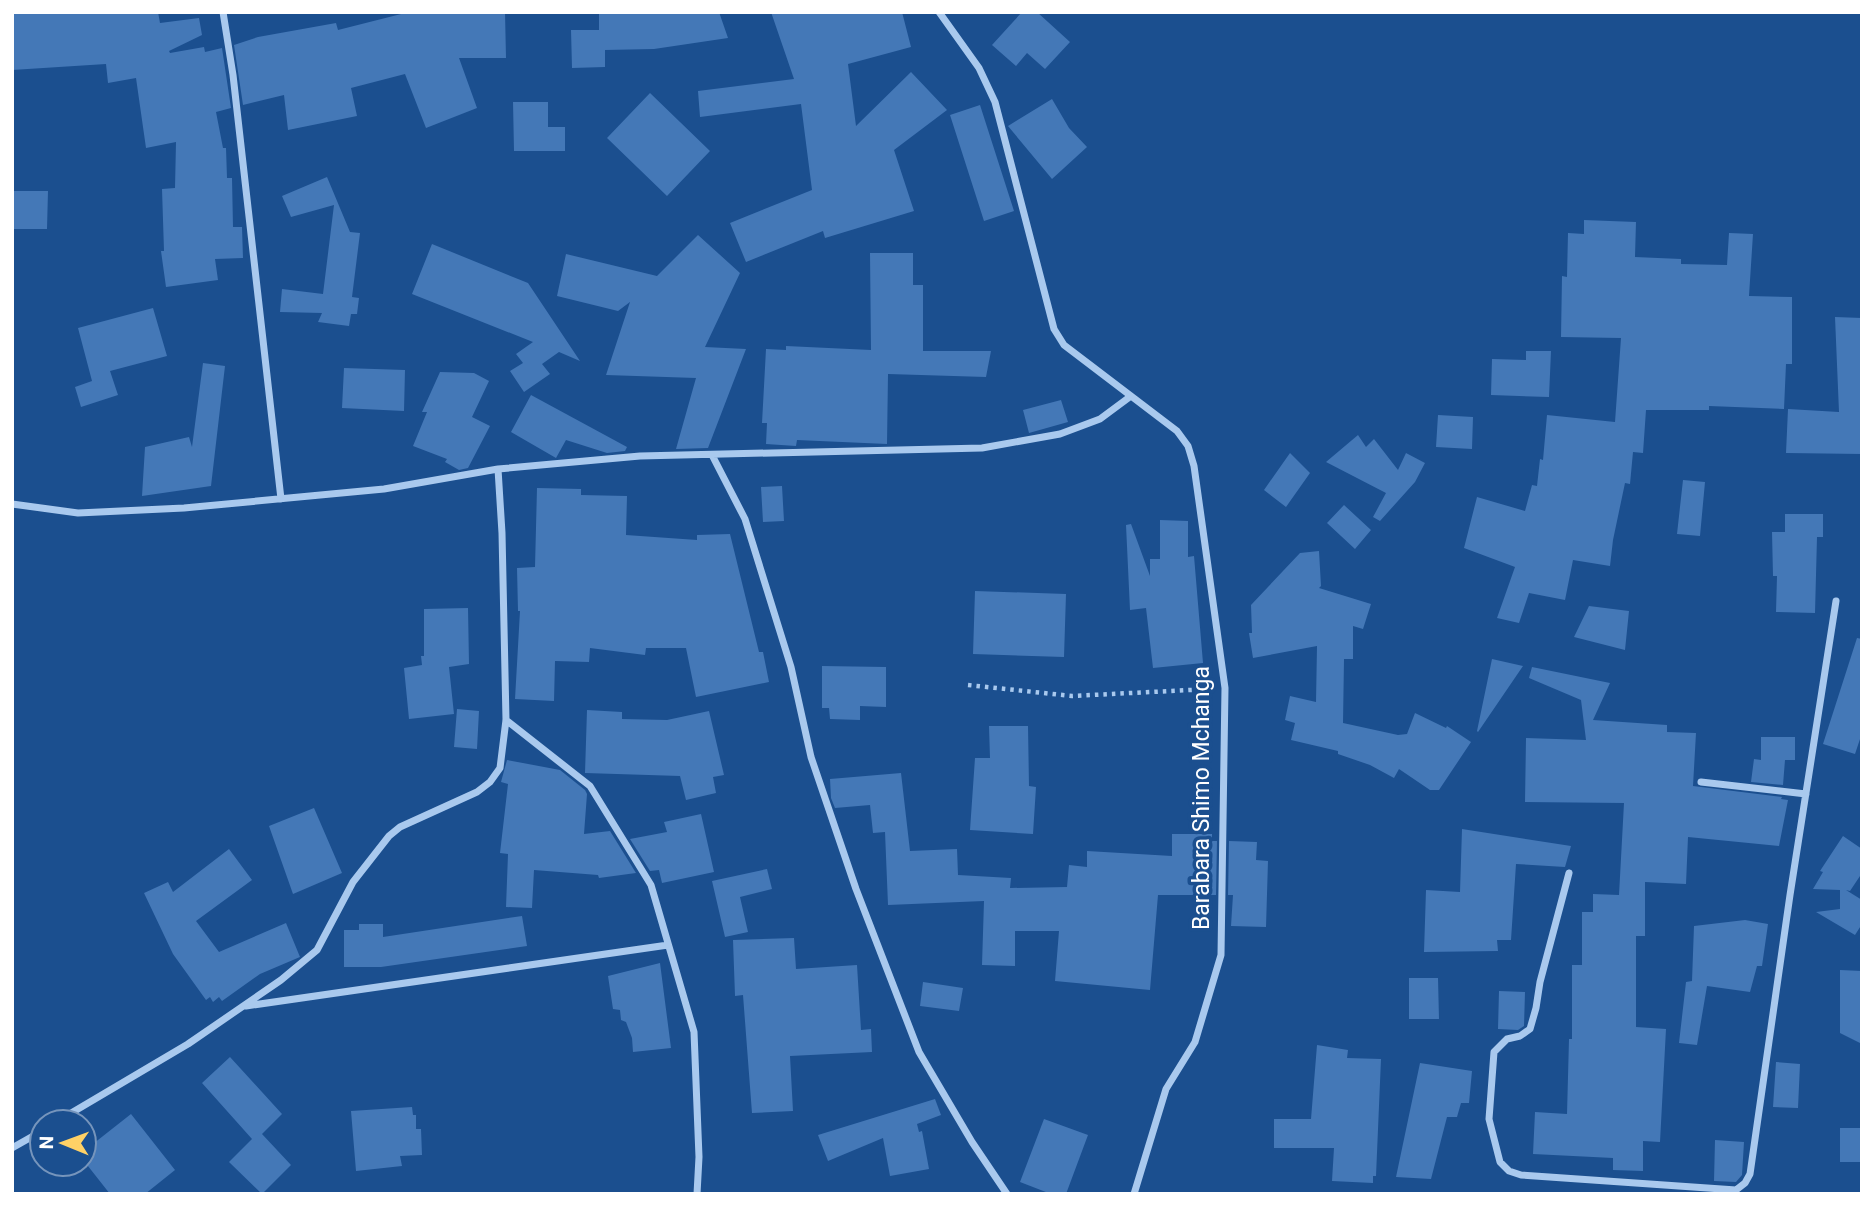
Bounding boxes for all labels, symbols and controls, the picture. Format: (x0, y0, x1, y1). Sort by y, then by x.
street label: Barabara Shimo Mchanga (1188, 666, 1215, 930)
north arrow (28, 1108, 98, 1178)
text: N (35, 1136, 58, 1150)

